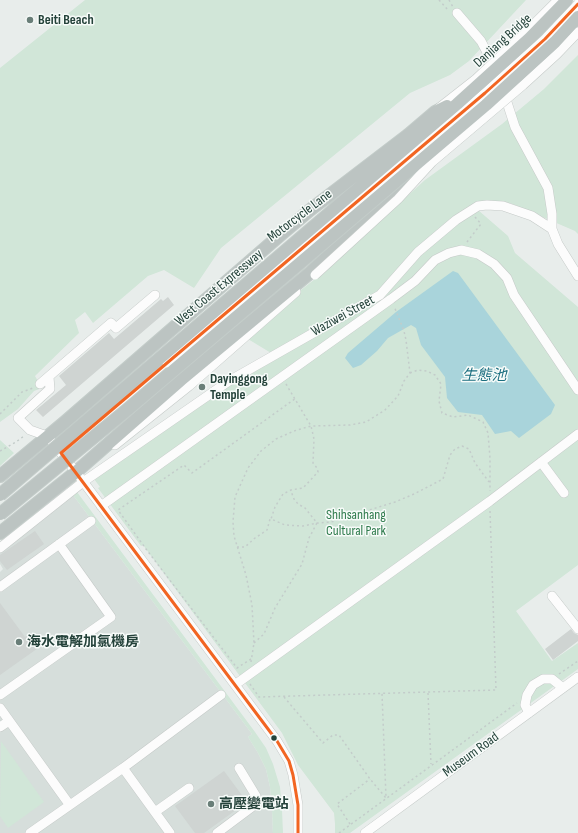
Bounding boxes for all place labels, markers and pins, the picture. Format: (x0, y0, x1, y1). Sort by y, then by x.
place label: Beiti Beach (38, 12, 94, 28)
marker: Beiti Beach (25, 15, 35, 25)
place label: Dayinggong Temple (210, 371, 268, 404)
marker: Dayinggong Temple (197, 382, 207, 392)
place label: 海水電解加氯機房 (27, 634, 139, 650)
marker: 海水電解加氯機房 (14, 637, 24, 647)
unlabelled marker (269, 733, 279, 743)
place label: 高壓變電站 (219, 796, 289, 812)
marker: 高壓變電站 (206, 799, 216, 809)

